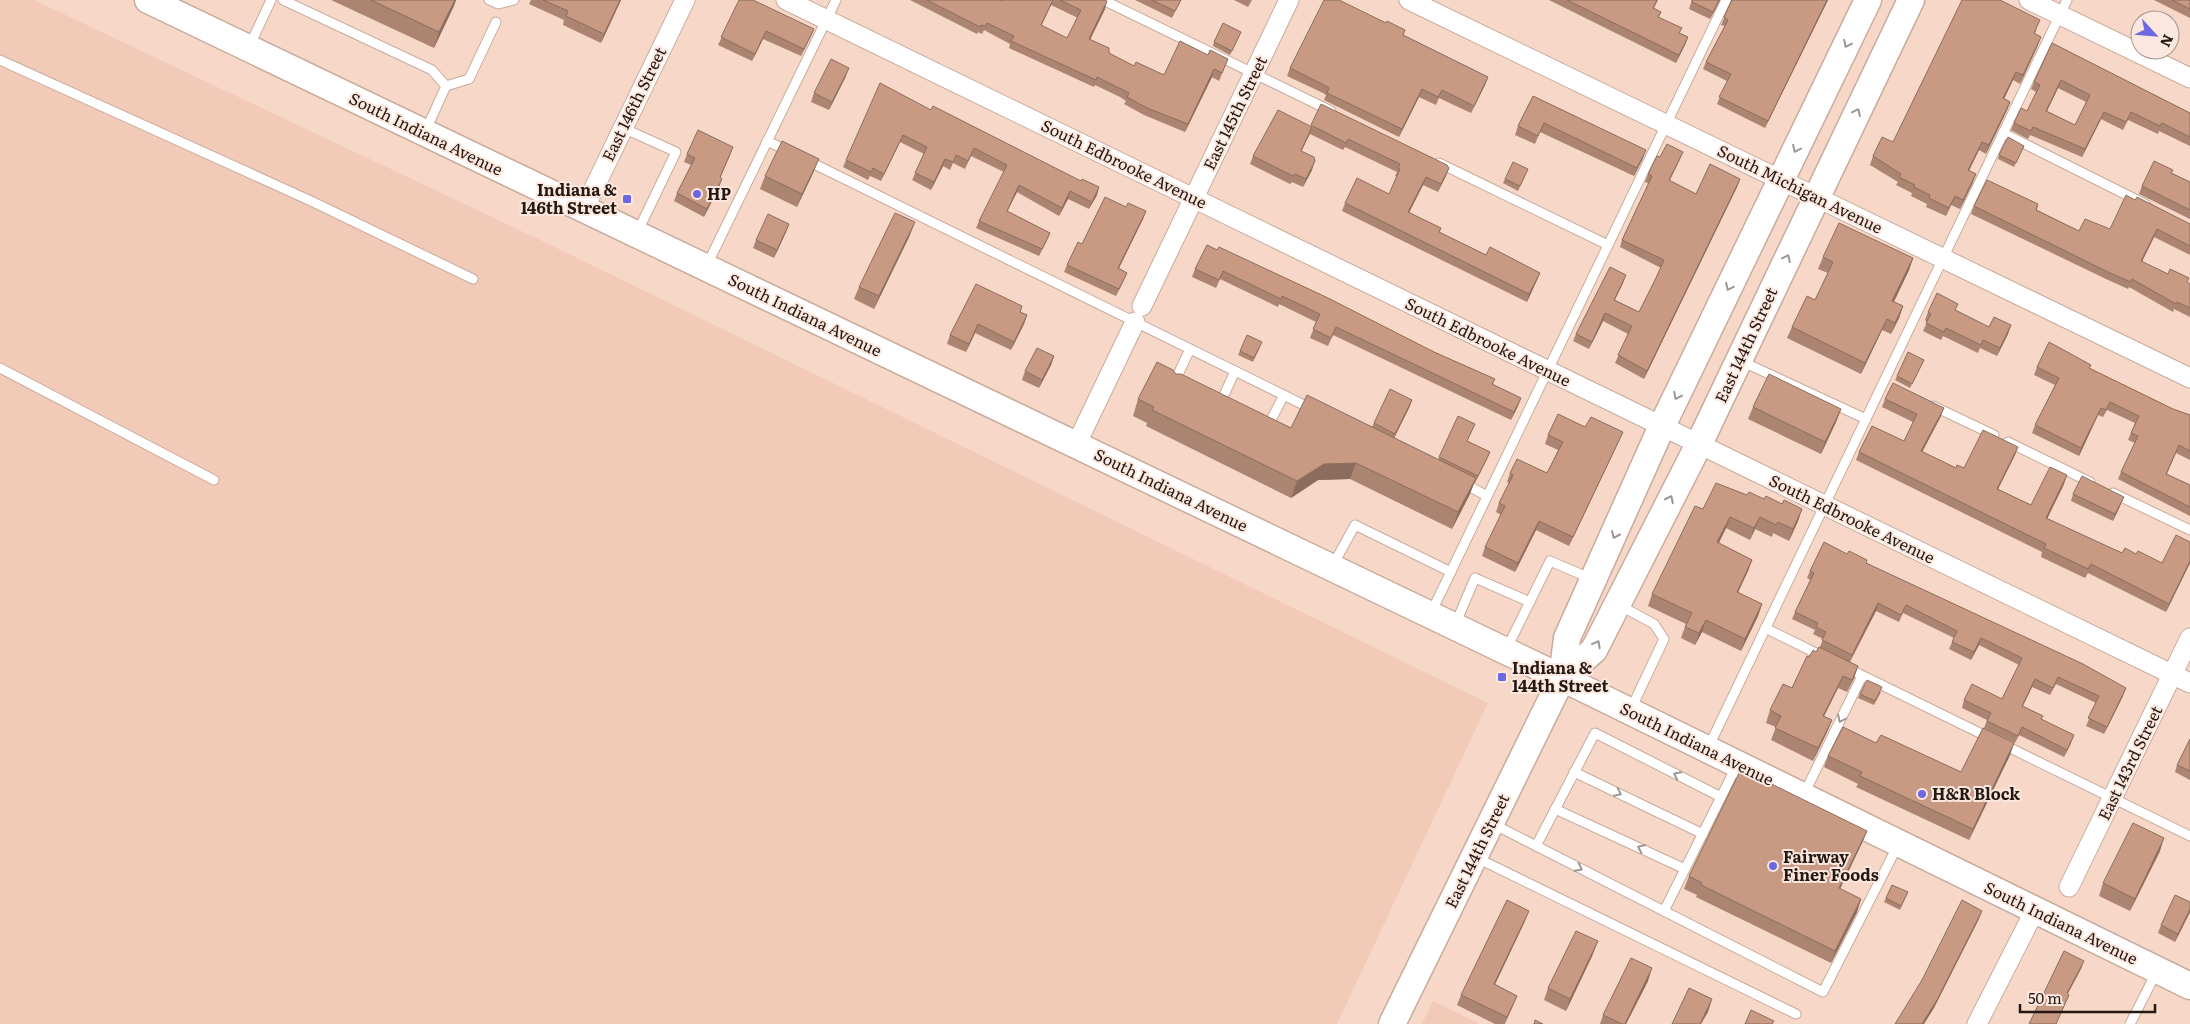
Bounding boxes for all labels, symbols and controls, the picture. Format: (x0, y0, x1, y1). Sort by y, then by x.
north arrow (2130, 10, 2180, 60)
text: N (2156, 31, 2179, 51)
one-way arrow (1843, 39, 1853, 48)
street label: East 146th Street (595, 42, 671, 165)
street label: East 145th Street (1196, 51, 1272, 174)
street label: South Indiana Avenue (346, 85, 507, 181)
one-way arrow (1851, 108, 1861, 117)
street label: South Edbrooke Avenue (1038, 113, 1211, 214)
street label: South Michigan Avenue (1714, 138, 1887, 239)
one-way arrow (1792, 143, 1802, 152)
place label: Indiana & 146th Street (521, 177, 617, 219)
place label: HP (707, 181, 731, 205)
marker: HP (691, 188, 703, 200)
marker: Indiana & 146th Street (621, 193, 633, 205)
one-way arrow (1781, 254, 1791, 263)
street label: South Indiana Avenue (725, 266, 886, 362)
street label: East 144th Street (1708, 282, 1783, 406)
one-way arrow (1725, 282, 1735, 291)
street label: South Edbrooke Avenue (1402, 291, 1575, 392)
one-way arrow (1673, 390, 1683, 399)
street label: South Indiana Avenue (1091, 441, 1252, 537)
street label: South Edbrooke Avenue (1766, 468, 1939, 569)
one-way arrow (1664, 495, 1674, 504)
one-way arrow (1610, 530, 1621, 539)
one-way arrow (1591, 640, 1601, 649)
place label: Indiana & 144th Street (1512, 655, 1608, 697)
marker: Indiana & 144th Street (1496, 671, 1508, 683)
street label: South Indiana Avenue (1617, 695, 1778, 791)
street label: East 143rd Street (2091, 701, 2168, 824)
one-way arrow (1837, 714, 1847, 723)
one-way arrow (1674, 771, 1683, 781)
place label: H&R Block (1932, 781, 2020, 805)
one-way arrow (1613, 787, 1622, 797)
marker: H&R Block (1916, 788, 1928, 800)
street label: East 144th Street (1438, 789, 1515, 912)
one-way arrow (1637, 844, 1646, 855)
place label: Fairway Finer Foods (1783, 844, 1879, 886)
marker: Fairway Finer Foods (1767, 860, 1779, 872)
one-way arrow (1574, 862, 1583, 872)
street label: South Indiana Avenue (1981, 874, 2142, 970)
scale bar (2020, 982, 2155, 1014)
text: 50 m (2028, 986, 2062, 1009)

